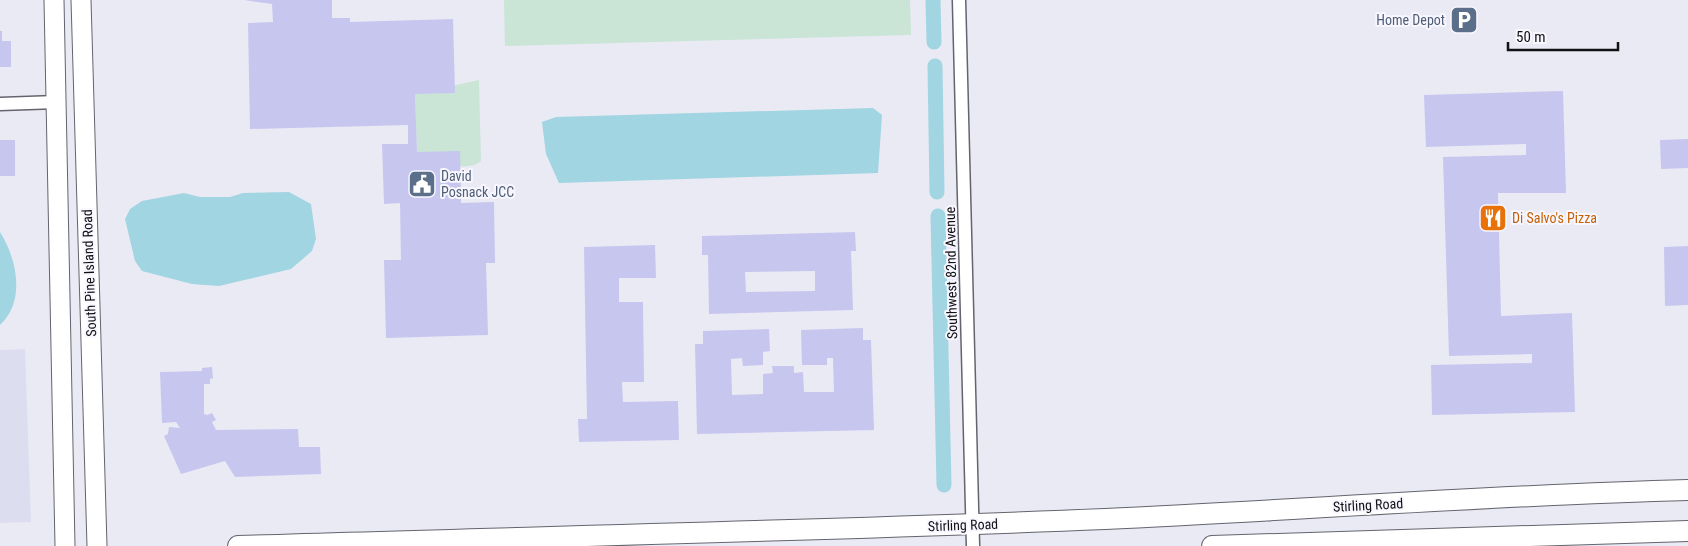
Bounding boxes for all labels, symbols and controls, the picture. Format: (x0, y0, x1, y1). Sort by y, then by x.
parking icon: Home Depot (1449, 5, 1479, 35)
place label: Home Depot (1376, 12, 1445, 28)
scale bar (1508, 20, 1618, 52)
text: 50 m (1516, 28, 1546, 46)
place label: David Posnack JCC (441, 168, 514, 200)
public building icon: David Posnack JCC (407, 169, 437, 199)
restaurant icon: Di Salvo's Pizza (1478, 203, 1508, 233)
street label: Southwest 82nd Avenue (942, 206, 960, 339)
street label: South Pine Island Road (79, 209, 99, 337)
place label: Di Salvo's Pizza (1512, 210, 1597, 226)
street label: Stirling Road (1332, 495, 1404, 515)
street label: Stirling Road (928, 516, 998, 534)

